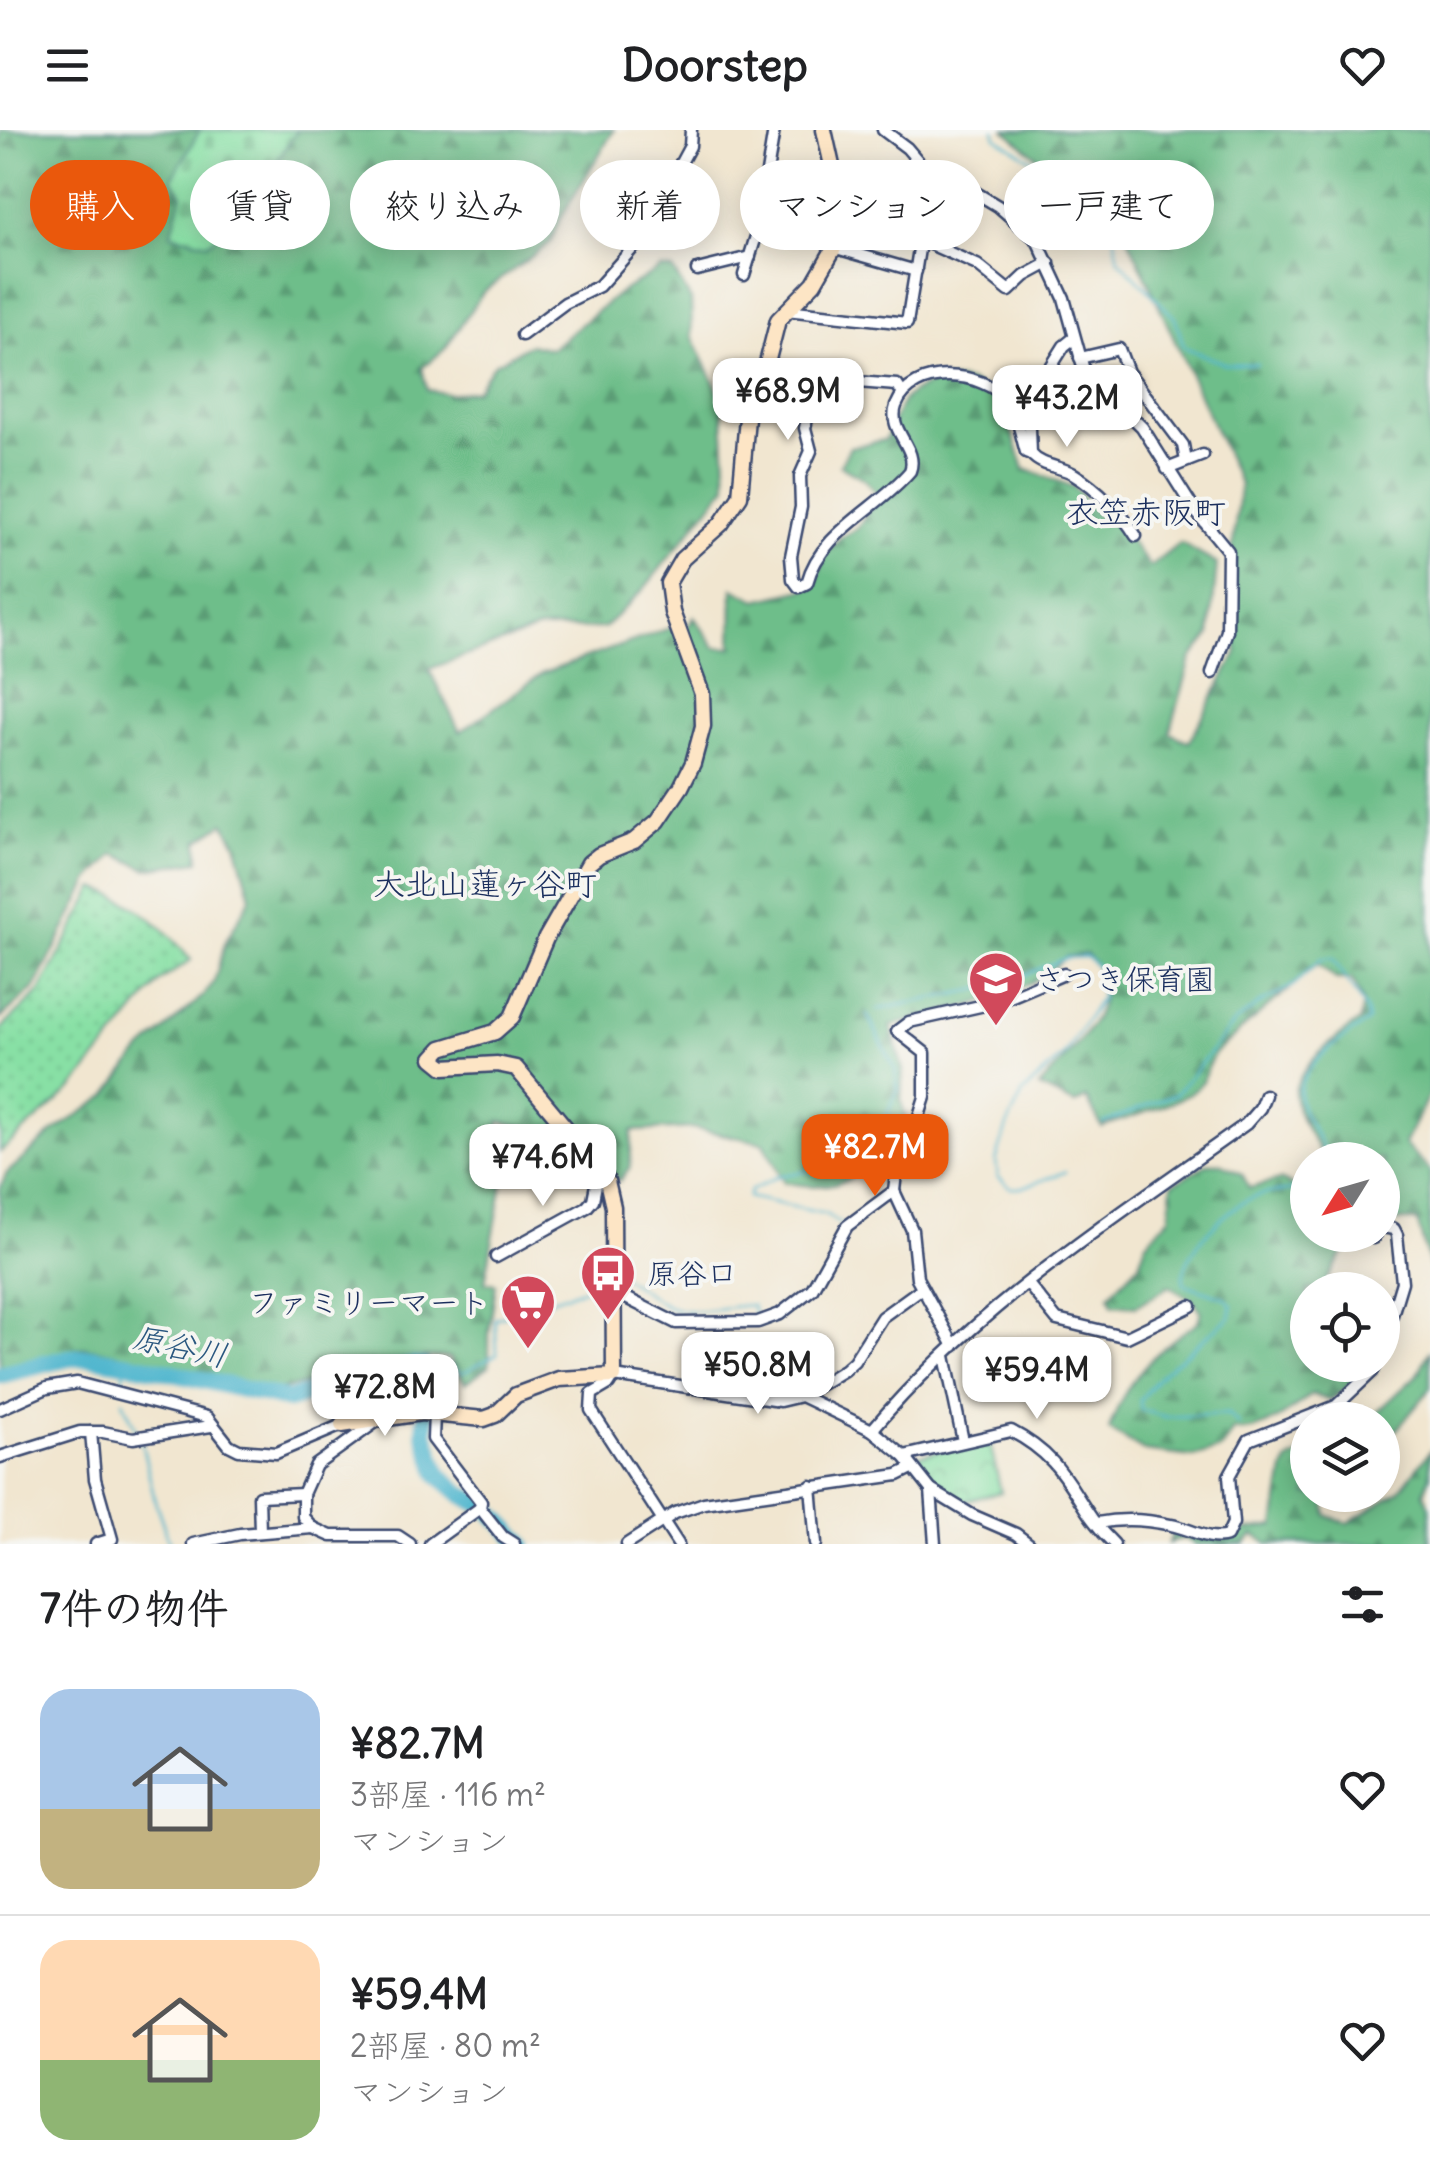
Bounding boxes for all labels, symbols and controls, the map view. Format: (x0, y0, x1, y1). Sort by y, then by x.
text: Doorstep (622, 37, 808, 93)
icon: menu (40, 38, 95, 93)
icon: heart (1335, 38, 1390, 93)
chip: 購入 (30, 160, 170, 250)
chip: 賃貸 (190, 160, 330, 250)
chip: 絞り込み (350, 160, 560, 250)
chip: 新着 (580, 160, 720, 250)
chip: マンション (740, 160, 984, 250)
chip: 一戸建て (1004, 160, 1214, 250)
pin: ¥68.9M (707, 358, 869, 443)
pin: ¥43.2M (986, 365, 1148, 450)
text: ¥68.9M (735, 370, 841, 411)
text: ¥43.2M (1014, 377, 1120, 418)
district label: 衣笠赤阪町 (1066, 491, 1226, 532)
district label: 大北山蓮ヶ谷町 (373, 863, 597, 904)
school or university icon: さつき保育園 (966, 949, 1026, 1028)
place label: さつき保育園 (1035, 960, 1215, 998)
pin: ¥82.7M (794, 1114, 956, 1199)
pin: ¥74.6M (462, 1124, 624, 1209)
text: ¥82.7M (824, 1126, 926, 1167)
text: ¥74.6M (491, 1136, 595, 1177)
north arrow (1290, 1142, 1400, 1252)
map controls (1290, 1142, 1400, 1512)
bus stop icon: 原谷口 (578, 1243, 638, 1322)
place label: 原谷口 (647, 1254, 737, 1292)
supermarket icon: ファミリーマート (498, 1272, 558, 1351)
button: locate (1290, 1272, 1400, 1382)
place label: ファミリーマート (248, 1283, 489, 1321)
water label: 原谷川 (129, 1316, 231, 1376)
pin: ¥50.8M (677, 1332, 839, 1417)
pin: ¥59.4M (956, 1337, 1118, 1422)
text: ¥50.8M (703, 1344, 813, 1385)
text: ¥59.4M (984, 1349, 1090, 1390)
pin: ¥72.8M (304, 1354, 466, 1439)
text: ¥72.8M (334, 1366, 436, 1407)
button: layers (1290, 1402, 1400, 1512)
icon: filters (1335, 1577, 1390, 1632)
text: 7件の物件 (40, 1582, 229, 1634)
text: ¥82.7M (350, 1717, 485, 1769)
icon: home (120, 1729, 240, 1849)
icon: heart (1335, 1762, 1390, 1817)
text: 3部屋 · 116 m² (350, 1774, 546, 1815)
text: マンション (350, 1820, 509, 1861)
text: ¥59.4M (350, 1968, 488, 2020)
icon: home (120, 1980, 240, 2100)
icon: heart (1335, 2013, 1390, 2068)
text: 2部屋 · 80 m² (350, 2025, 541, 2066)
text: マンション (350, 2071, 509, 2112)

